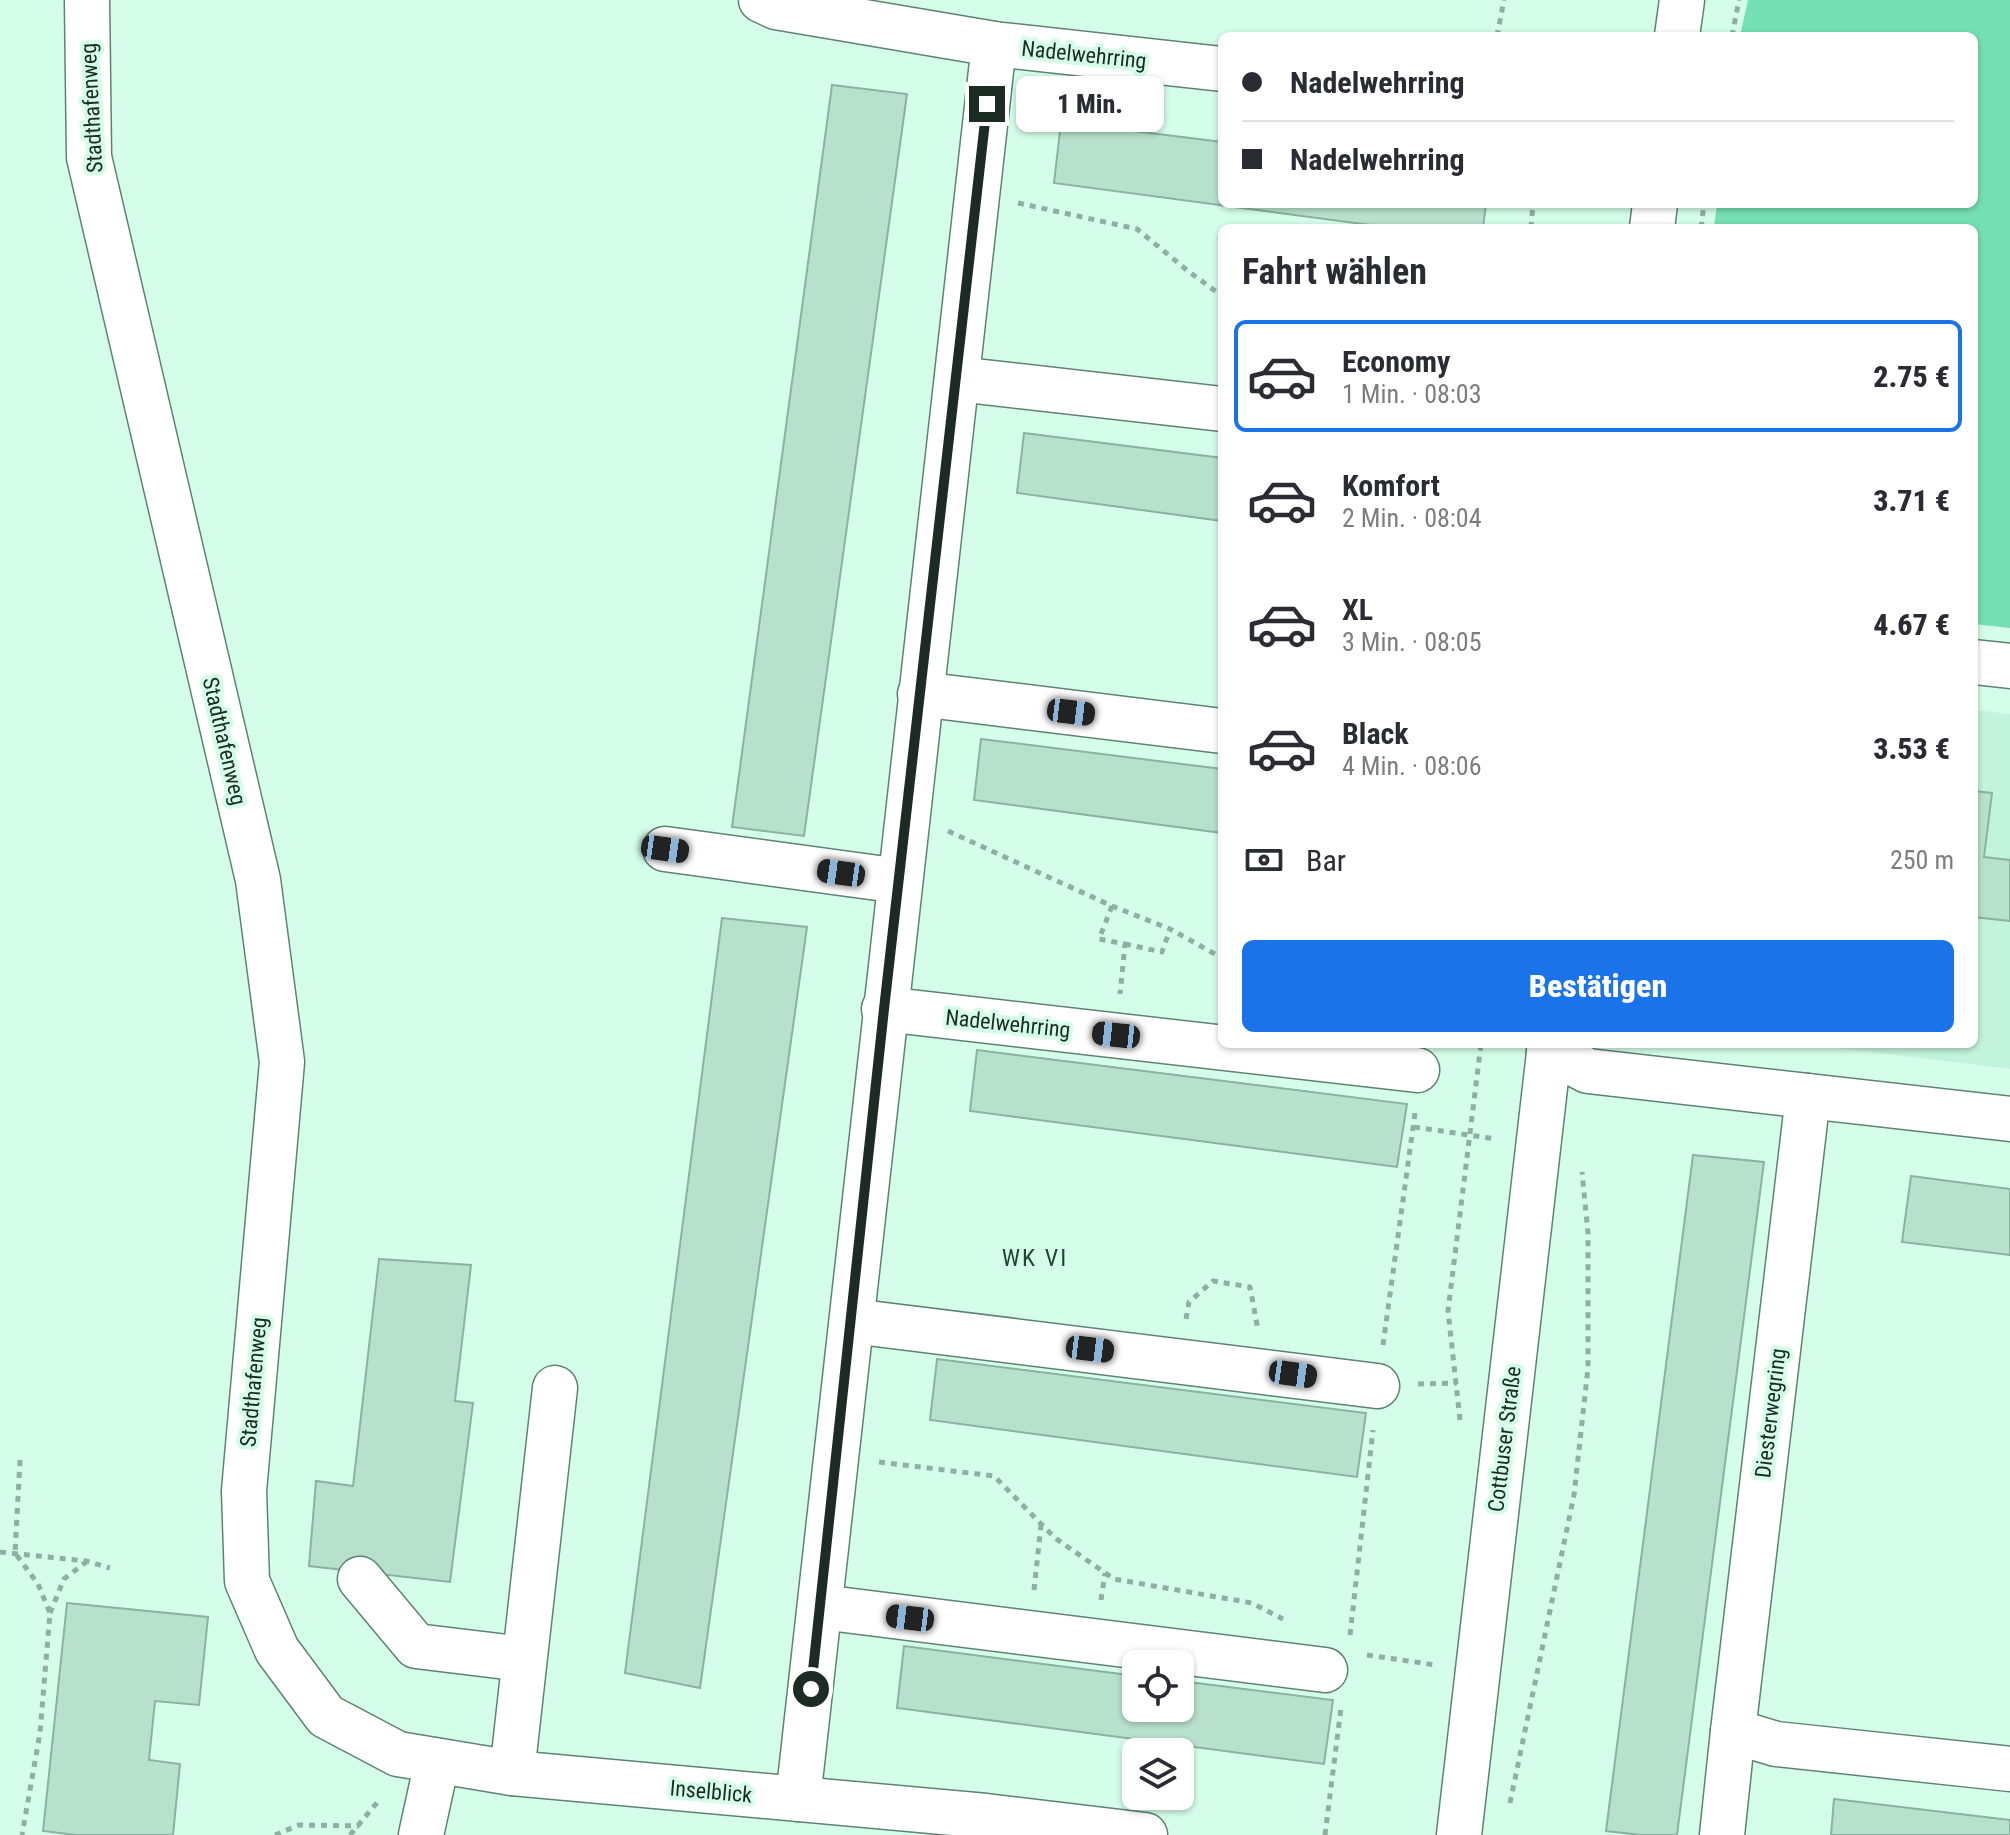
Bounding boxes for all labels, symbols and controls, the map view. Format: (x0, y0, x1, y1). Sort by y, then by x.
street label: Nadelwehrring (1020, 35, 1148, 73)
street label: Stadthafenweg (76, 42, 107, 174)
text: Nadelwehrring (1290, 65, 1465, 100)
callout: 1 Min. (1015, 76, 1163, 132)
route end (969, 86, 1005, 122)
text: 1 Min. (1057, 89, 1123, 119)
text: Nadelwehrring (1290, 142, 1465, 177)
text: Fahrt wählen (1242, 251, 1427, 293)
icon: car (1246, 340, 1318, 412)
text: Economy (1342, 344, 1450, 379)
text: 2.75 € (1873, 359, 1950, 394)
text: 1 Min. · 08:03 (1342, 379, 1482, 409)
icon: car (1246, 464, 1318, 536)
text: Komfort (1342, 468, 1440, 503)
text: 3.71 € (1873, 483, 1950, 518)
text: 2 Min. · 08:04 (1342, 503, 1482, 533)
icon: car (1246, 588, 1318, 660)
text: XL (1342, 592, 1373, 627)
text: 4.67 € (1873, 607, 1950, 642)
text: 3 Min. · 08:05 (1342, 627, 1482, 657)
street label: Stadthafenweg (198, 675, 251, 807)
car (1046, 697, 1096, 727)
icon: car (1246, 712, 1318, 784)
text: Black (1342, 716, 1409, 751)
text: 3.53 € (1873, 731, 1950, 766)
text: 4 Min. · 08:06 (1342, 751, 1482, 781)
car (640, 834, 690, 864)
icon: cash (1242, 838, 1286, 882)
text: Bar (1306, 843, 1346, 878)
text: 250 m (1890, 845, 1954, 875)
car (816, 858, 866, 888)
button: Bestätigen (1242, 940, 1954, 1032)
street label: Nadelwehrring (944, 1004, 1072, 1042)
car (1091, 1021, 1141, 1049)
district label: WK VI (1002, 1244, 1068, 1272)
street label: Stadthafenweg (235, 1316, 272, 1448)
car (1065, 1334, 1115, 1364)
street label: Diesterwegring (1750, 1347, 1791, 1479)
car (1268, 1359, 1318, 1389)
street label: Cottbuser Straße (1483, 1365, 1526, 1513)
car (885, 1603, 935, 1633)
map controls (1122, 1650, 1194, 1810)
button: locate (1122, 1650, 1194, 1722)
route start (793, 1671, 829, 1707)
button: layers (1122, 1738, 1194, 1810)
street label: Inselblick (669, 1775, 753, 1808)

